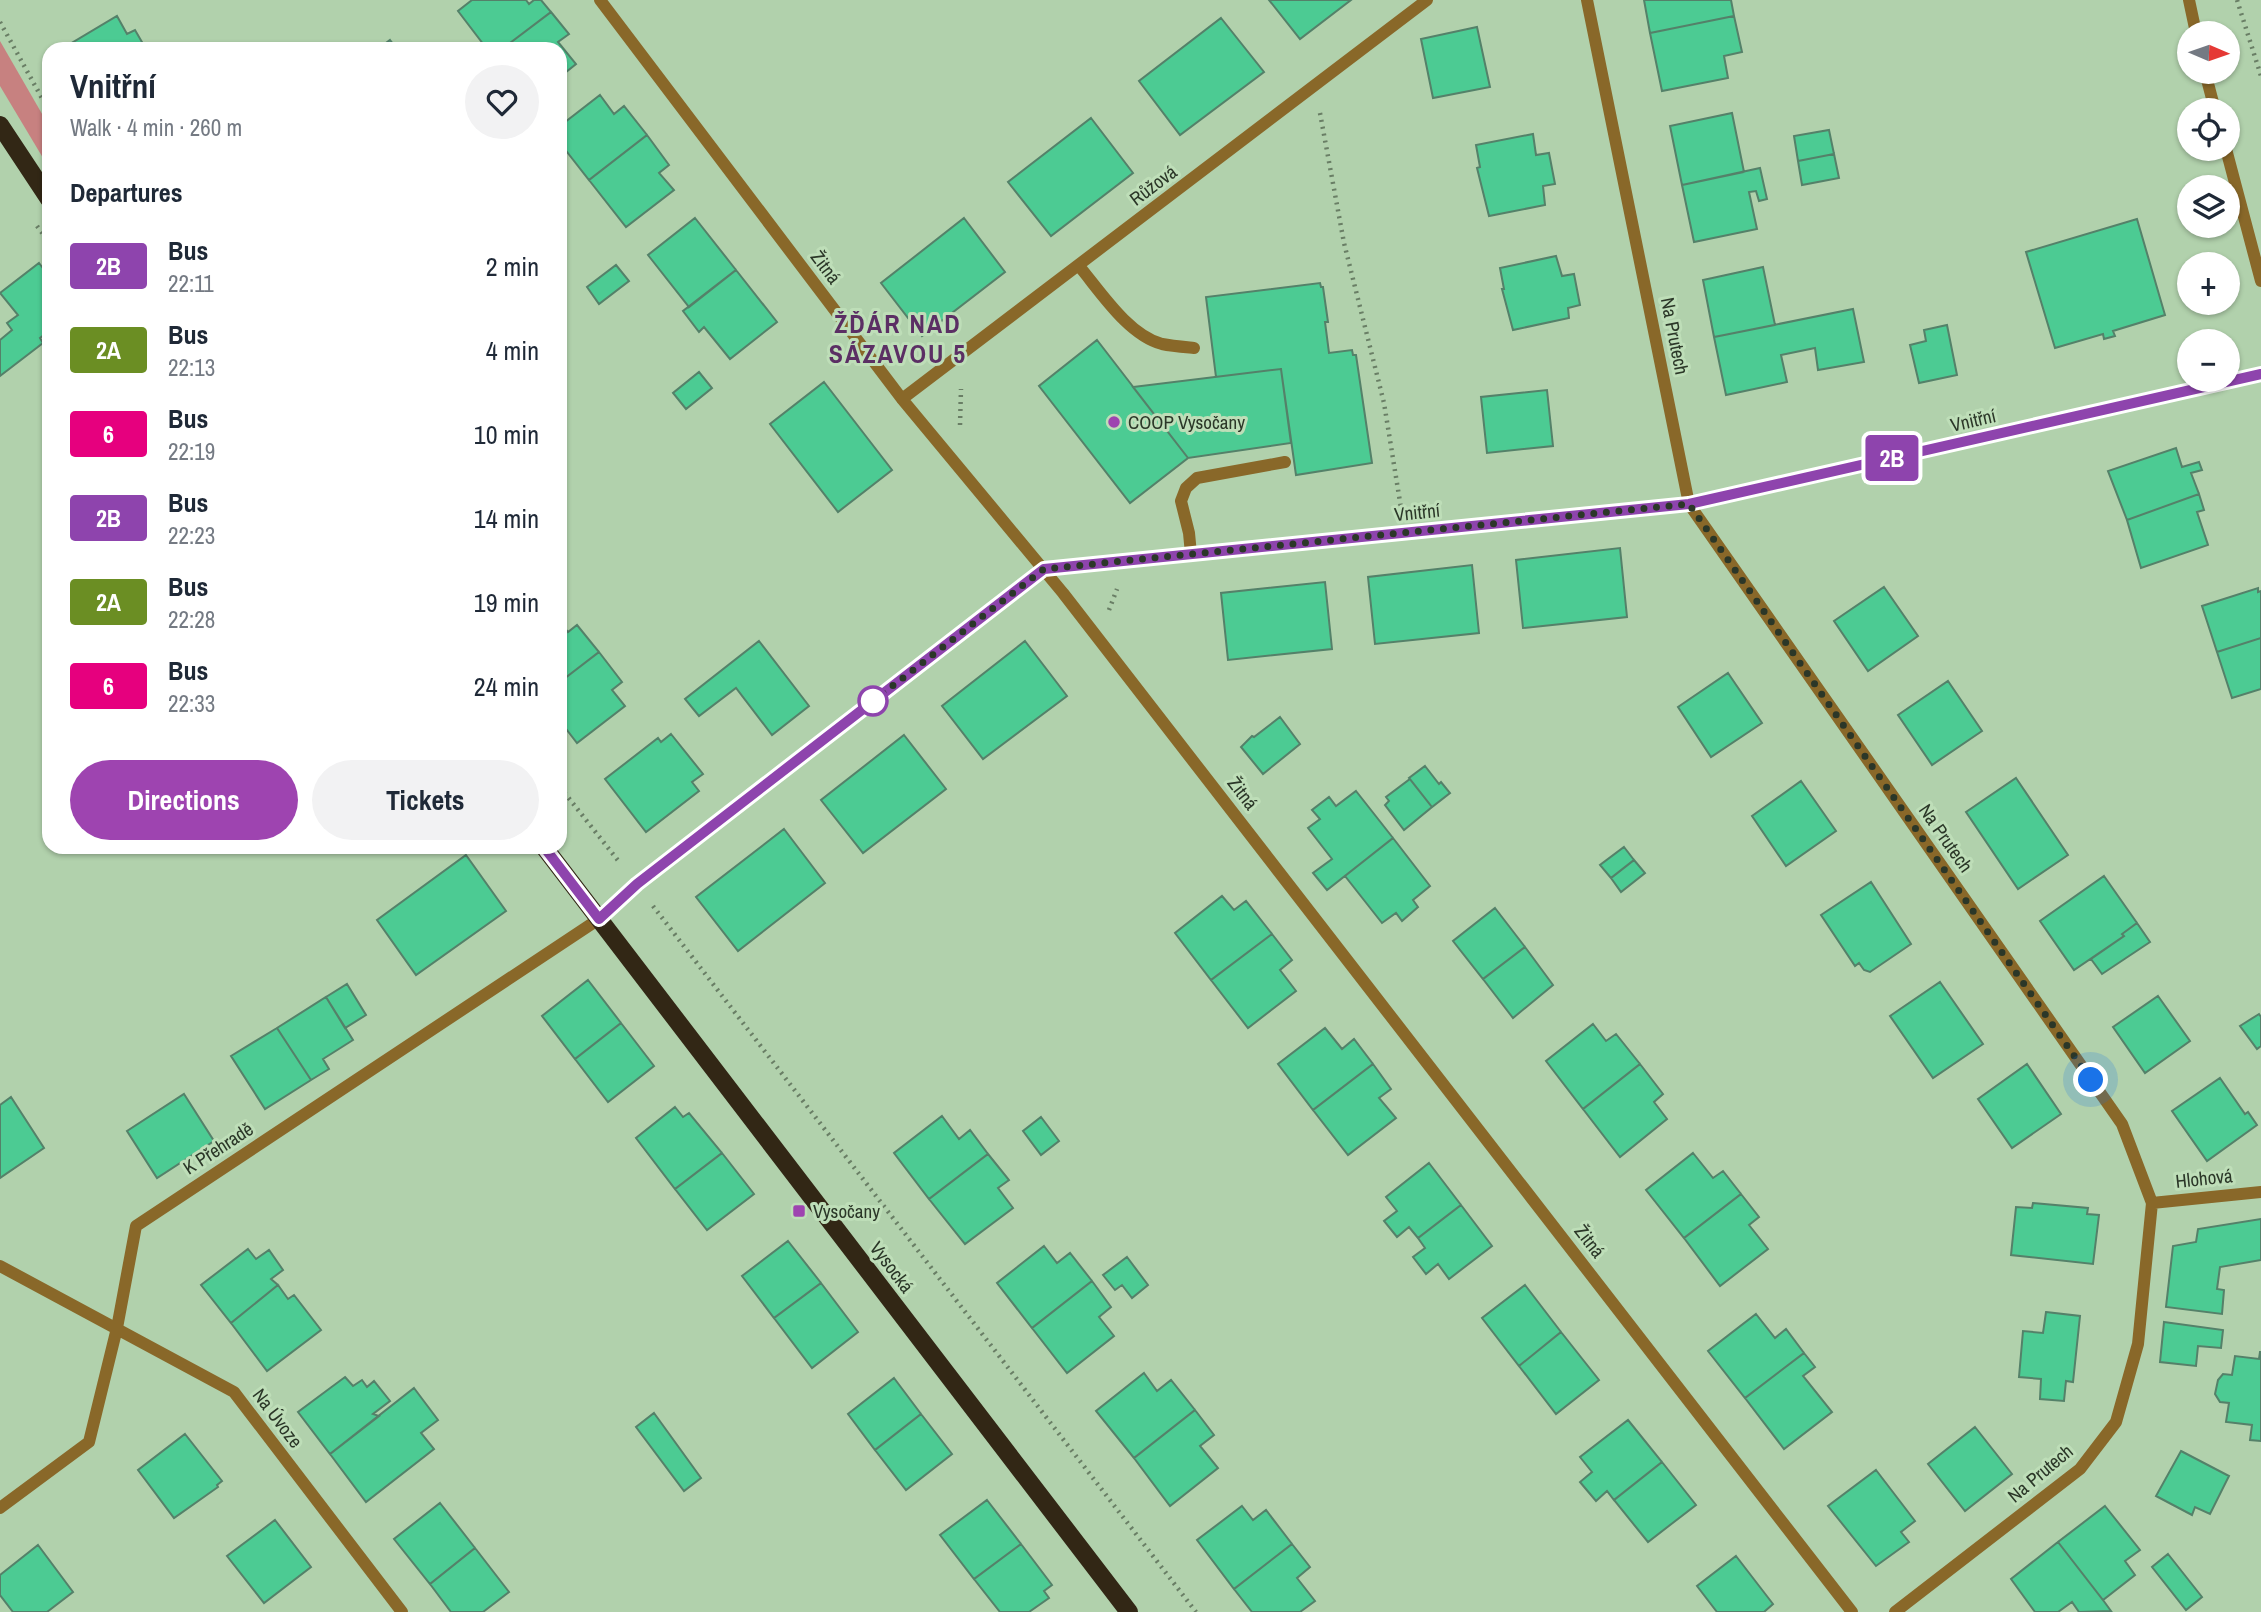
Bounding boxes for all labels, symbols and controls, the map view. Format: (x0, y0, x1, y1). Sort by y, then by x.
north arrow (2177, 21, 2240, 84)
map controls (2177, 21, 2240, 392)
text: Vnitřní (70, 64, 156, 108)
button: heart (465, 65, 539, 139)
button: locate (2177, 98, 2240, 161)
text: Walk · 4 min · 260 m (70, 112, 242, 143)
street label: Růžová (1124, 159, 1182, 211)
text: Departures (70, 175, 183, 210)
button: layers (2177, 175, 2240, 238)
text: Bus (168, 233, 208, 268)
street label: Žitná (805, 245, 847, 289)
text: 2 min (486, 249, 539, 284)
text: 2B (96, 250, 121, 282)
button: + (2177, 252, 2240, 315)
text: 22:11 (168, 268, 214, 299)
street label: Na Prutech (1655, 295, 1695, 377)
district label: ŽĎÁR NAD SÁZAVOU 5 (829, 306, 967, 371)
text: Bus (168, 317, 208, 352)
button: − (2177, 329, 2240, 392)
text: 4 min (486, 333, 539, 368)
text: 2A (96, 334, 121, 366)
text: 22:13 (168, 352, 215, 383)
text: Bus (168, 401, 208, 436)
street label: Vnitřní (1948, 402, 1999, 438)
place label: COOP Vysočany (1128, 409, 1245, 435)
marker: COOP Vysočany (1106, 414, 1122, 430)
text: 10 min (474, 417, 539, 452)
text: 6 (103, 418, 114, 450)
line badge: 2B (1860, 435, 1924, 481)
text: 22:19 (168, 436, 215, 467)
text: 2B (1879, 442, 1905, 474)
text: Bus (168, 485, 208, 520)
street label: Vnitřní (1393, 497, 1442, 527)
text: 14 min (474, 501, 539, 536)
text: 2B (96, 502, 121, 534)
text: 22:23 (168, 520, 215, 551)
text: Bus (168, 569, 208, 604)
text: 19 min (474, 585, 539, 620)
text: 2A (96, 586, 121, 618)
text: 22:28 (168, 604, 215, 635)
text: Bus (168, 653, 208, 688)
text: 24 min (474, 669, 539, 704)
text: 6 (103, 670, 114, 702)
unlabelled marker (858, 686, 888, 716)
text: 22:33 (168, 688, 215, 719)
button: Directions (70, 760, 298, 840)
button: Tickets (312, 760, 539, 840)
street label: Žitná (1222, 771, 1264, 815)
street label: Na Prutech (1913, 799, 1979, 877)
your location (2073, 1062, 2108, 1097)
street label: K Přehradě (178, 1116, 258, 1180)
street label: Hlohová (2174, 1162, 2234, 1194)
place label: Vysočany (813, 1198, 880, 1224)
marker: Vysočany (791, 1203, 807, 1219)
street label: Žitná (1569, 1219, 1611, 1263)
street label: Vysocká (864, 1236, 920, 1298)
street label: Na Úvoze (247, 1383, 309, 1453)
street label: Na Prutech (2002, 1438, 2078, 1508)

